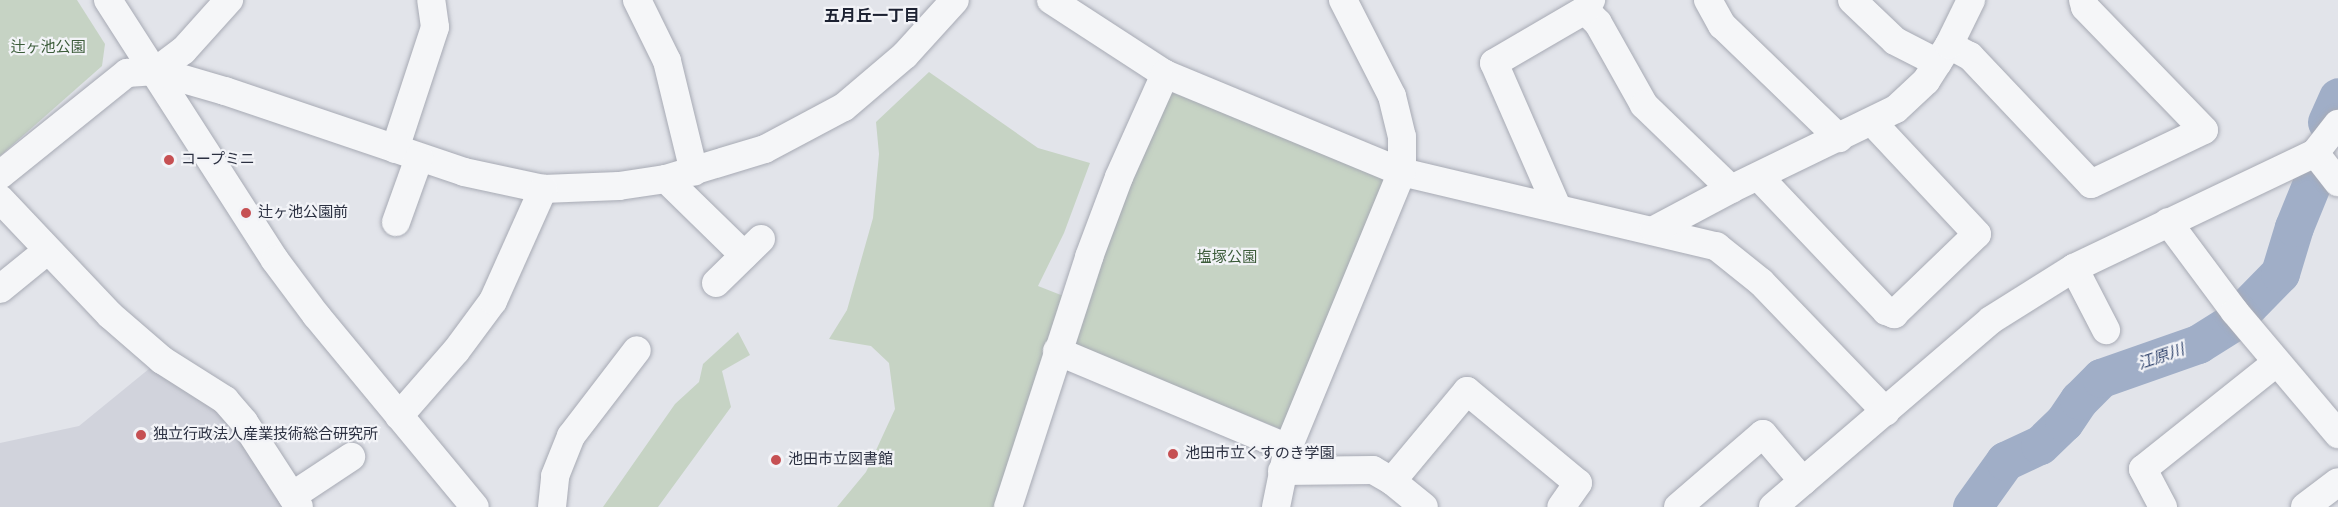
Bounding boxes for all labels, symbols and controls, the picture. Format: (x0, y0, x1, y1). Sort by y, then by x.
district label: 五月丘一丁目 (824, 6, 920, 26)
park label: 辻ヶ池公園 (11, 39, 85, 57)
place label: コープミニ (181, 151, 256, 169)
marker: コープミニ (162, 153, 176, 167)
place label: 辻ヶ池公園前 (258, 204, 348, 222)
marker: 辻ヶ池公園前 (239, 206, 253, 220)
park label: 塩塚公園 (1197, 249, 1257, 267)
water label: 江原川 (2135, 340, 2187, 374)
place label: 独立行政法人産業技術総合研究所 (153, 426, 378, 444)
marker: 独立行政法人産業技術総合研究所 (134, 428, 148, 442)
place label: 池田市立くすのき学園 (1185, 445, 1335, 463)
marker: 池田市立くすのき学園 (1166, 447, 1180, 461)
place label: 池田市立図書館 (788, 451, 893, 469)
marker: 池田市立図書館 (769, 453, 783, 467)

